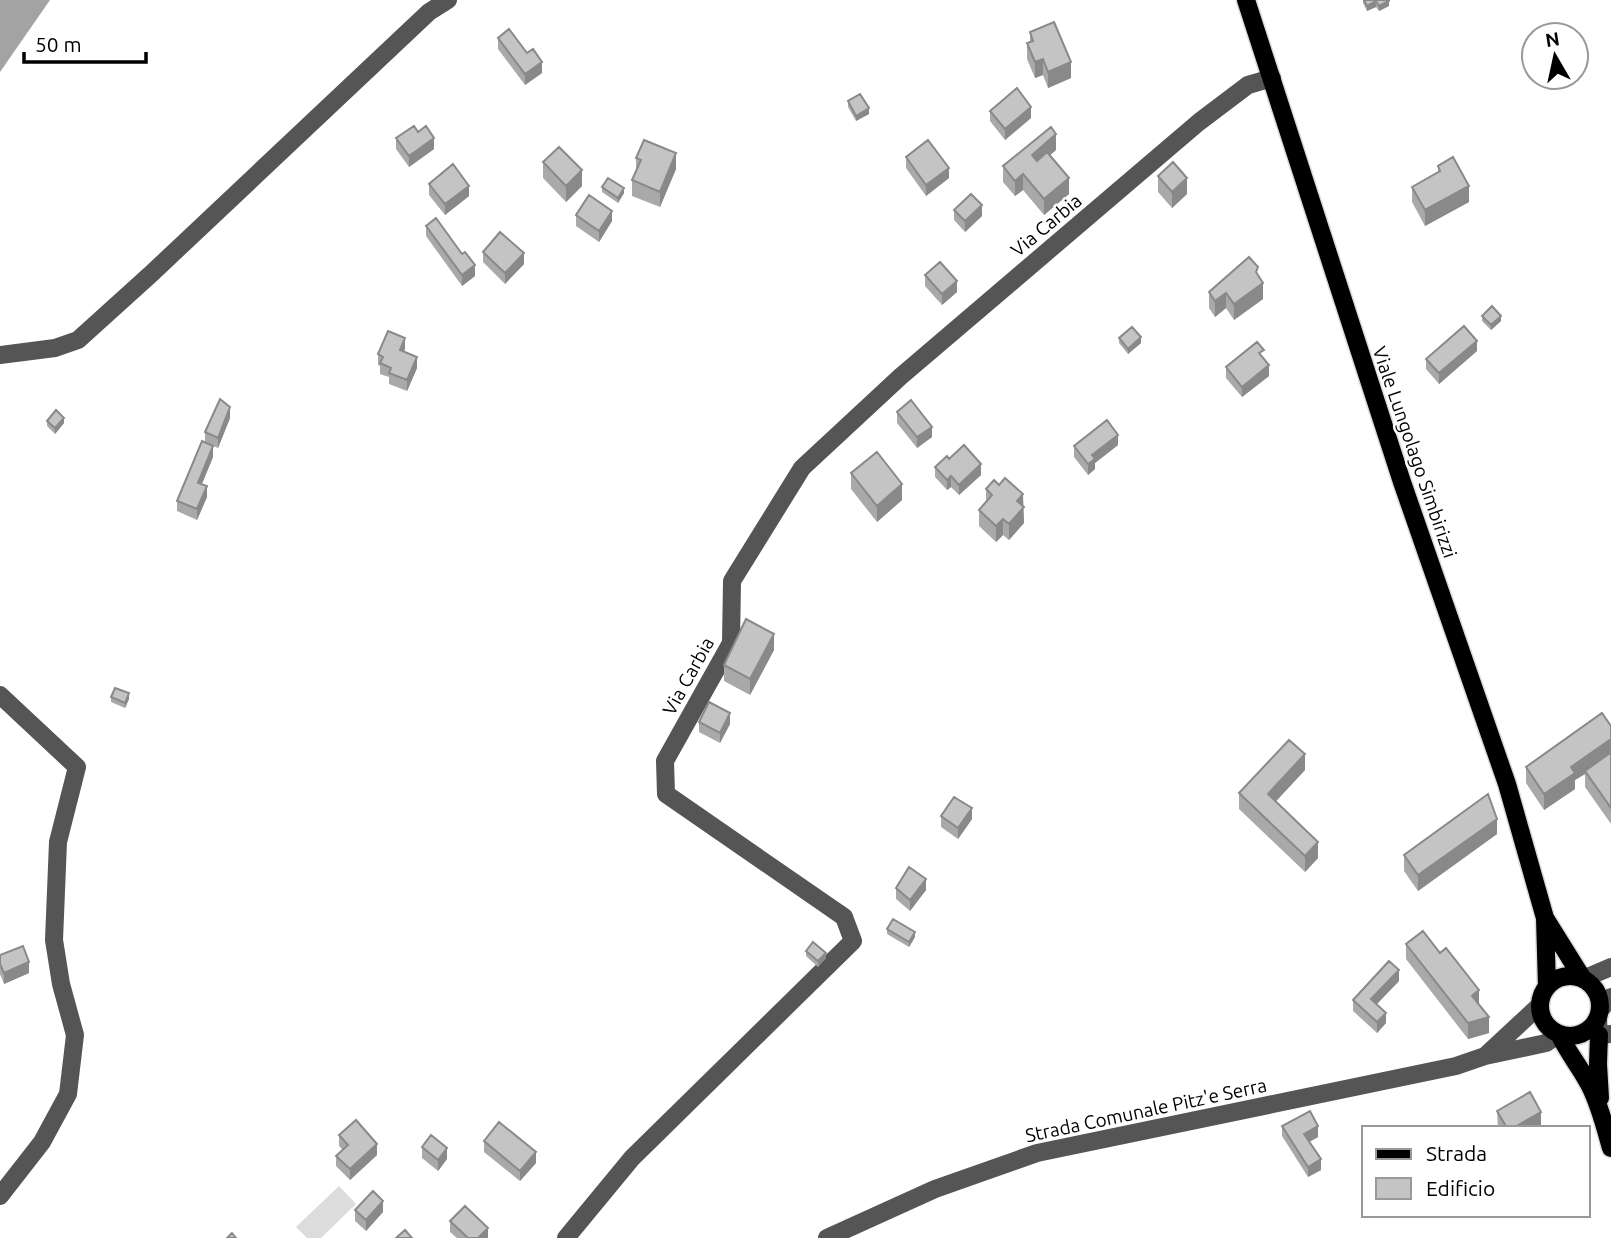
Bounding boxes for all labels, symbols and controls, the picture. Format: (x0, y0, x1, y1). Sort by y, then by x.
scale bar (24, 21, 147, 65)
north arrow (1520, 21, 1590, 91)
text: N (1544, 27, 1561, 51)
text: 50 m (35, 32, 82, 56)
street label: Via Carbia (1006, 189, 1086, 261)
street label: Viale Lungolago Simbirizzi (1368, 343, 1462, 561)
street label: Via Carbia (658, 633, 718, 719)
street label: Strada Comunale Pitz'e Serra (1023, 1074, 1269, 1146)
legend (1362, 1126, 1590, 1217)
text: Strada (1426, 1141, 1487, 1165)
text: Edificio (1426, 1176, 1495, 1200)

